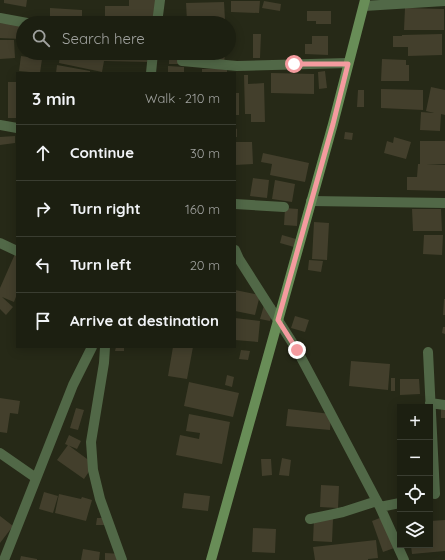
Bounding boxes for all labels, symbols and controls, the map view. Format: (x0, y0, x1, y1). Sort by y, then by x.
search box (16, 16, 236, 60)
icon: search (30, 27, 52, 49)
text: Search here (62, 29, 145, 48)
route start (285, 55, 303, 73)
text: 3 min (32, 88, 76, 109)
text: Walk · 210 m (145, 90, 220, 106)
icon: ahead (32, 142, 54, 164)
text: Continue (70, 143, 134, 162)
text: 30 m (190, 145, 220, 161)
icon: right (32, 198, 54, 220)
text: Turn right (70, 199, 141, 218)
text: 160 m (185, 201, 220, 217)
icon: left (32, 254, 54, 276)
text: Turn left (70, 255, 132, 274)
text: 20 m (190, 257, 220, 273)
icon: arrive (32, 310, 54, 332)
text: Arrive at destination (70, 311, 219, 330)
route end (288, 341, 306, 359)
map controls (397, 404, 433, 548)
button: + (397, 404, 433, 440)
button: − (397, 440, 433, 476)
button: locate (397, 476, 433, 512)
button: layers (397, 512, 433, 548)

